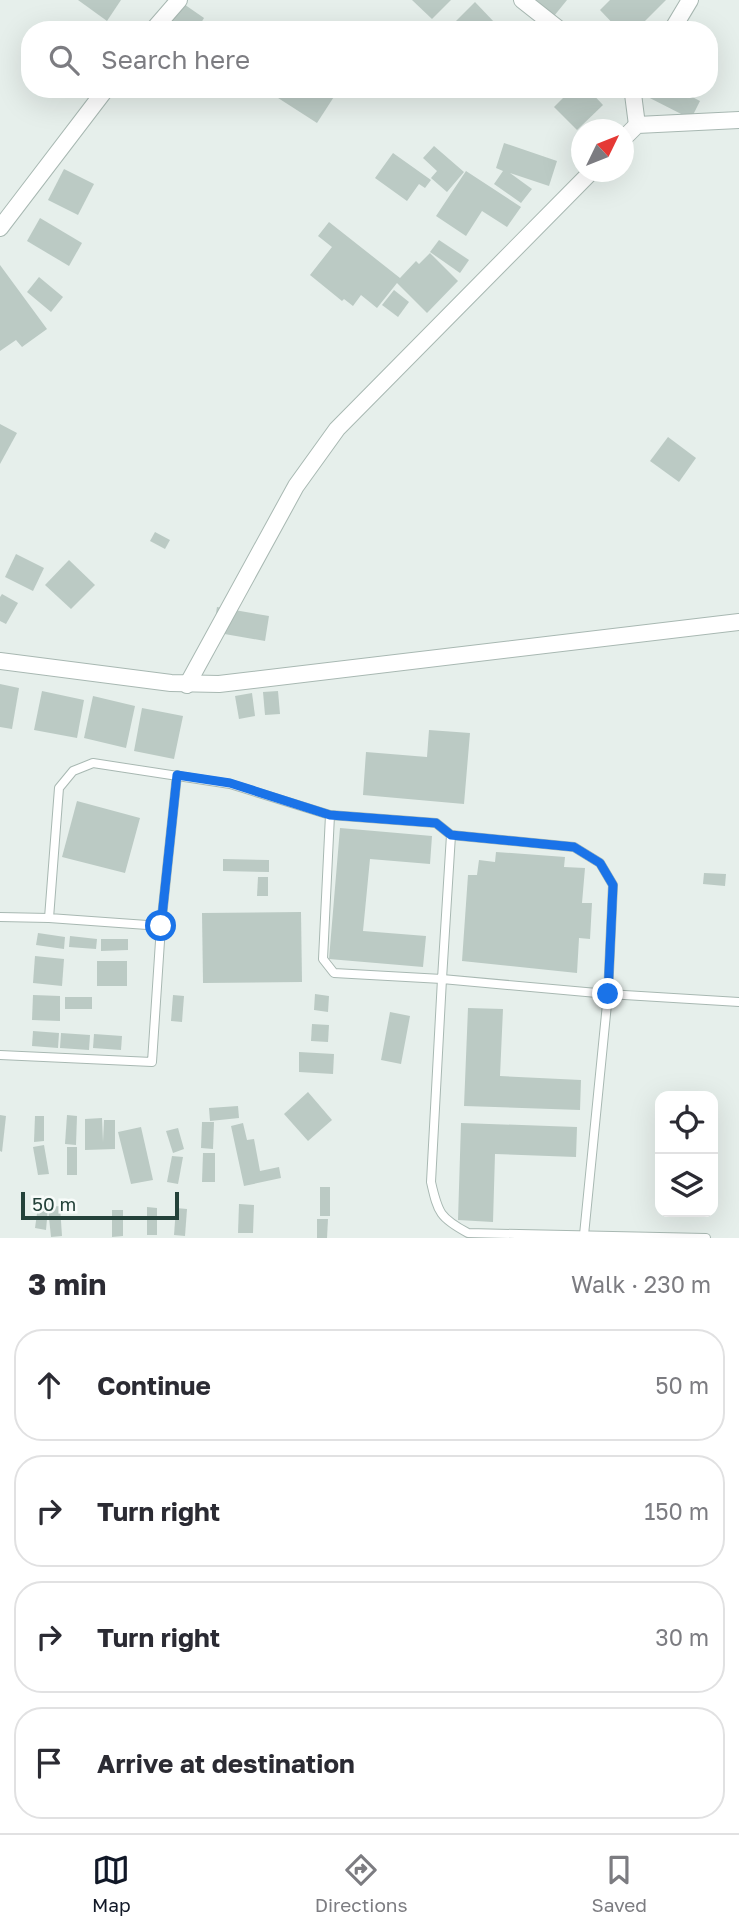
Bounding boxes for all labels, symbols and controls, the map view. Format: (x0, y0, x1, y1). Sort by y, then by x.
search box (21, 21, 718, 98)
icon: search (45, 41, 83, 79)
text: Search here (101, 44, 250, 75)
north arrow (571, 119, 634, 182)
route start (145, 910, 176, 941)
route end (592, 978, 623, 1009)
map controls (655, 1091, 718, 1217)
button: locate (655, 1091, 718, 1154)
button: layers (655, 1154, 718, 1217)
scale bar (21, 1189, 178, 1221)
text: 50 m (32, 1192, 76, 1215)
text: 3 min (28, 1266, 106, 1302)
text: Walk · 230 m (571, 1270, 711, 1298)
icon: ahead (30, 1366, 68, 1404)
text: Continue (97, 1370, 211, 1401)
text: 50 m (655, 1371, 709, 1399)
icon: right (30, 1492, 68, 1530)
text: Turn right (97, 1496, 220, 1527)
text: 150 m (644, 1497, 709, 1525)
icon: right (30, 1618, 68, 1656)
text: Turn right (97, 1622, 220, 1653)
text: 30 m (655, 1623, 709, 1651)
icon: arrive (30, 1744, 68, 1782)
text: Arrive at destination (97, 1748, 355, 1779)
tab: Map (92, 1851, 131, 1916)
tab: Directions (315, 1851, 408, 1916)
tab: Saved (592, 1851, 647, 1916)

